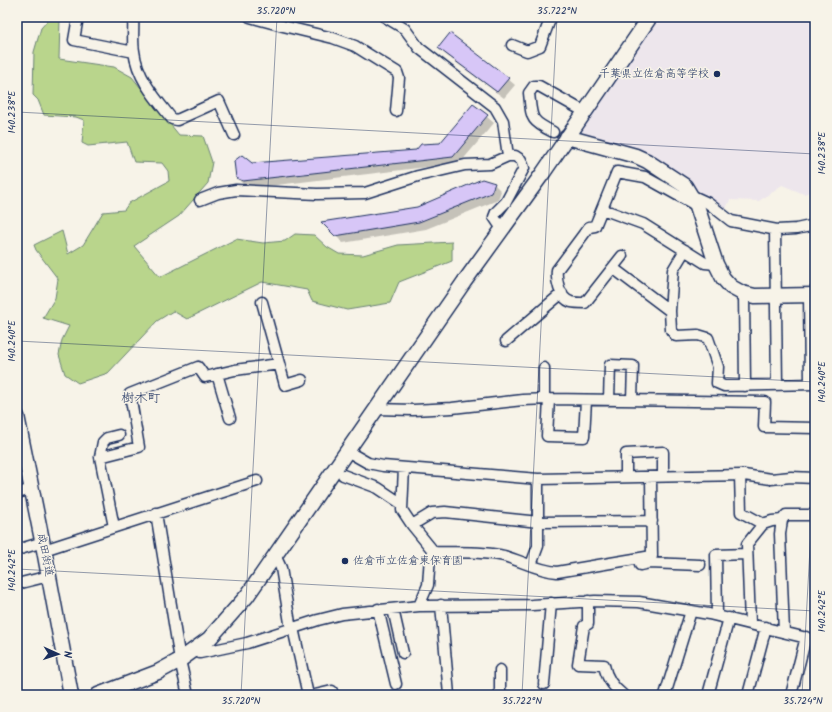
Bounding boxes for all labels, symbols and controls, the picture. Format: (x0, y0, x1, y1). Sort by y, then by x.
text: 35.720°N (256, 3, 296, 19)
text: 35.722°N (537, 3, 577, 19)
place label: 千葉県立佐倉高等学校 (599, 65, 709, 83)
marker: 千葉県立佐倉高等学校 (712, 69, 722, 79)
text: 140.238°E (4, 89, 20, 133)
text: 140.238°E (814, 130, 830, 174)
text: 140.240°E (4, 319, 20, 362)
text: 140.240°E (814, 360, 830, 403)
district label: 樹木町 (121, 388, 161, 409)
street label: 成田街道 (32, 532, 58, 578)
text: 140.242°E (4, 548, 20, 591)
place label: 佐倉市立佐倉東保育園 (353, 552, 463, 570)
marker: 佐倉市立佐倉東保育園 (340, 556, 350, 566)
text: 140.242°E (814, 589, 830, 632)
north arrow (38, 634, 78, 674)
text: N (58, 651, 76, 658)
text: 35.720°N (221, 693, 261, 709)
text: 35.722°N (502, 693, 542, 709)
text: 35.724°N (783, 693, 823, 709)

